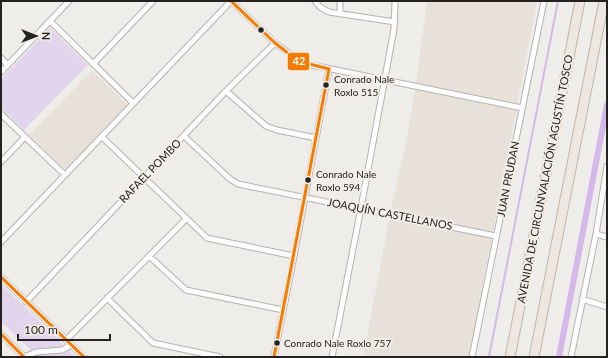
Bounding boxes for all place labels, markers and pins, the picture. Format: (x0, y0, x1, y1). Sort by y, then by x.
unlabelled marker (256, 25, 266, 35)
place label: Conrado Nale Roxlo 515 (334, 73, 394, 98)
marker: Conrado Nale Roxlo 515 (321, 80, 331, 90)
place label: Conrado Nale Roxlo 594 (316, 168, 376, 193)
marker: Conrado Nale Roxlo 594 (303, 175, 313, 185)
place label: Conrado Nale Roxlo 757 (284, 337, 391, 349)
marker: Conrado Nale Roxlo 757 (272, 338, 282, 348)

